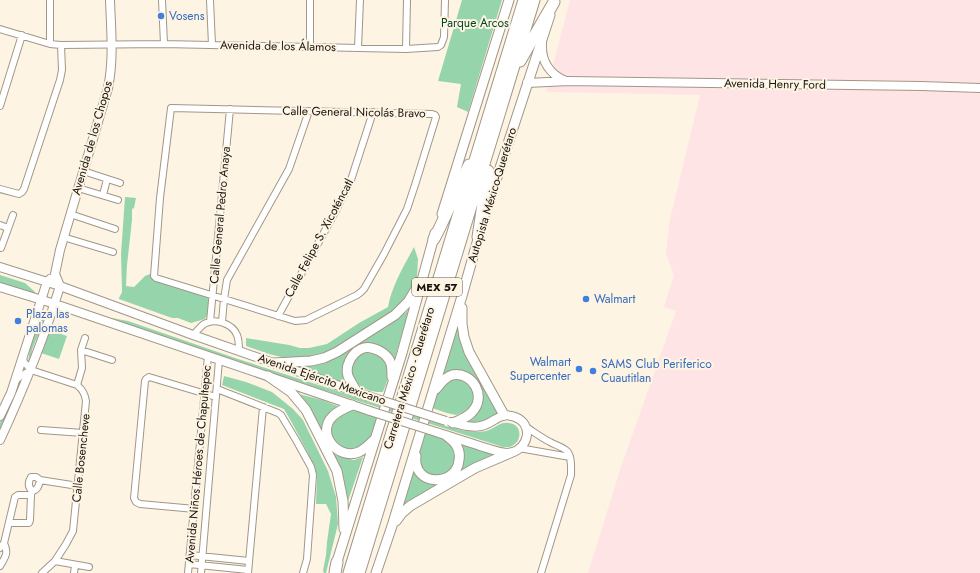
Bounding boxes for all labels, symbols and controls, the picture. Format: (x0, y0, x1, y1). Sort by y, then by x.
place label: Vosens (169, 7, 205, 25)
marker: Vosens (156, 11, 166, 21)
park label: Parque Arcos (441, 14, 509, 32)
street label: Avenida de los Álamos (220, 36, 336, 56)
street label: Avenida Henry Ford (724, 74, 826, 94)
street label: Avenida de los Chopos (67, 79, 117, 197)
street label: Calle General Nicolás Bravo (282, 102, 426, 122)
street label: Autopista México-Querétaro (463, 125, 521, 265)
street label: Calle General Pedro Anaya (205, 145, 235, 284)
street label: Calle Felipe S. Xicoténcatl (280, 176, 358, 300)
road number: MEX 57 (412, 278, 462, 296)
place label: Walmart (594, 290, 635, 308)
marker: Walmart (581, 294, 591, 304)
street label: Carretera México - Querétaro (379, 304, 439, 451)
place label: Plaza las palomas (26, 305, 70, 337)
marker: Plaza las palomas (13, 316, 23, 326)
street label: Avenida Ejército Mexicano (256, 349, 389, 409)
place label: Walmart Supercenter (510, 353, 572, 385)
place label: SAMS Club Periferico Cuautitlan (601, 355, 712, 387)
street label: Avenida Niños Héroes de Chapultepec (180, 364, 216, 564)
marker: Walmart Supercenter (574, 364, 584, 374)
marker: SAMS Club Periferico Cuautitlan (588, 366, 598, 376)
street label: Calle Bosencheve (67, 413, 95, 503)

